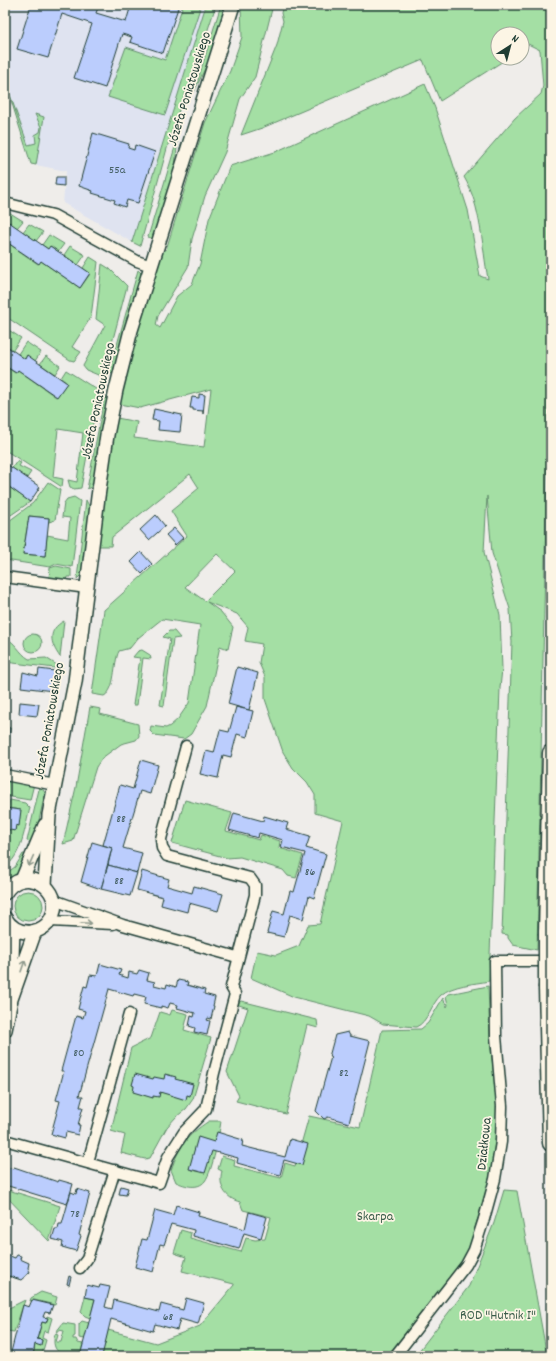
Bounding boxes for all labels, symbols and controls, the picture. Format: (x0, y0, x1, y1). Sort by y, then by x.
north arrow (490, 26, 530, 66)
street label: Józefa Poniatowskiego (163, 29, 217, 149)
text: N (508, 31, 522, 48)
house number: 55a (109, 162, 126, 179)
street label: Józefa Poniatowskiego (77, 341, 121, 461)
street label: Józefa Poniatowskiego (30, 661, 70, 781)
house number: 88 (116, 811, 126, 828)
one-way arrow (26, 854, 34, 866)
house number: 86 (305, 864, 315, 881)
house number: 88 (114, 873, 124, 890)
one-way arrow (79, 919, 92, 927)
one-way arrow (20, 960, 28, 972)
house number: 80 (73, 1045, 85, 1062)
house number: 82 (339, 1065, 349, 1082)
street label: Działkowa (472, 1116, 498, 1171)
house number: 78 (70, 1206, 80, 1223)
park label: Skarpa (357, 1207, 394, 1227)
park label: ROD "Hutnik I" (460, 1306, 536, 1326)
house number: 68 (163, 1309, 174, 1326)

